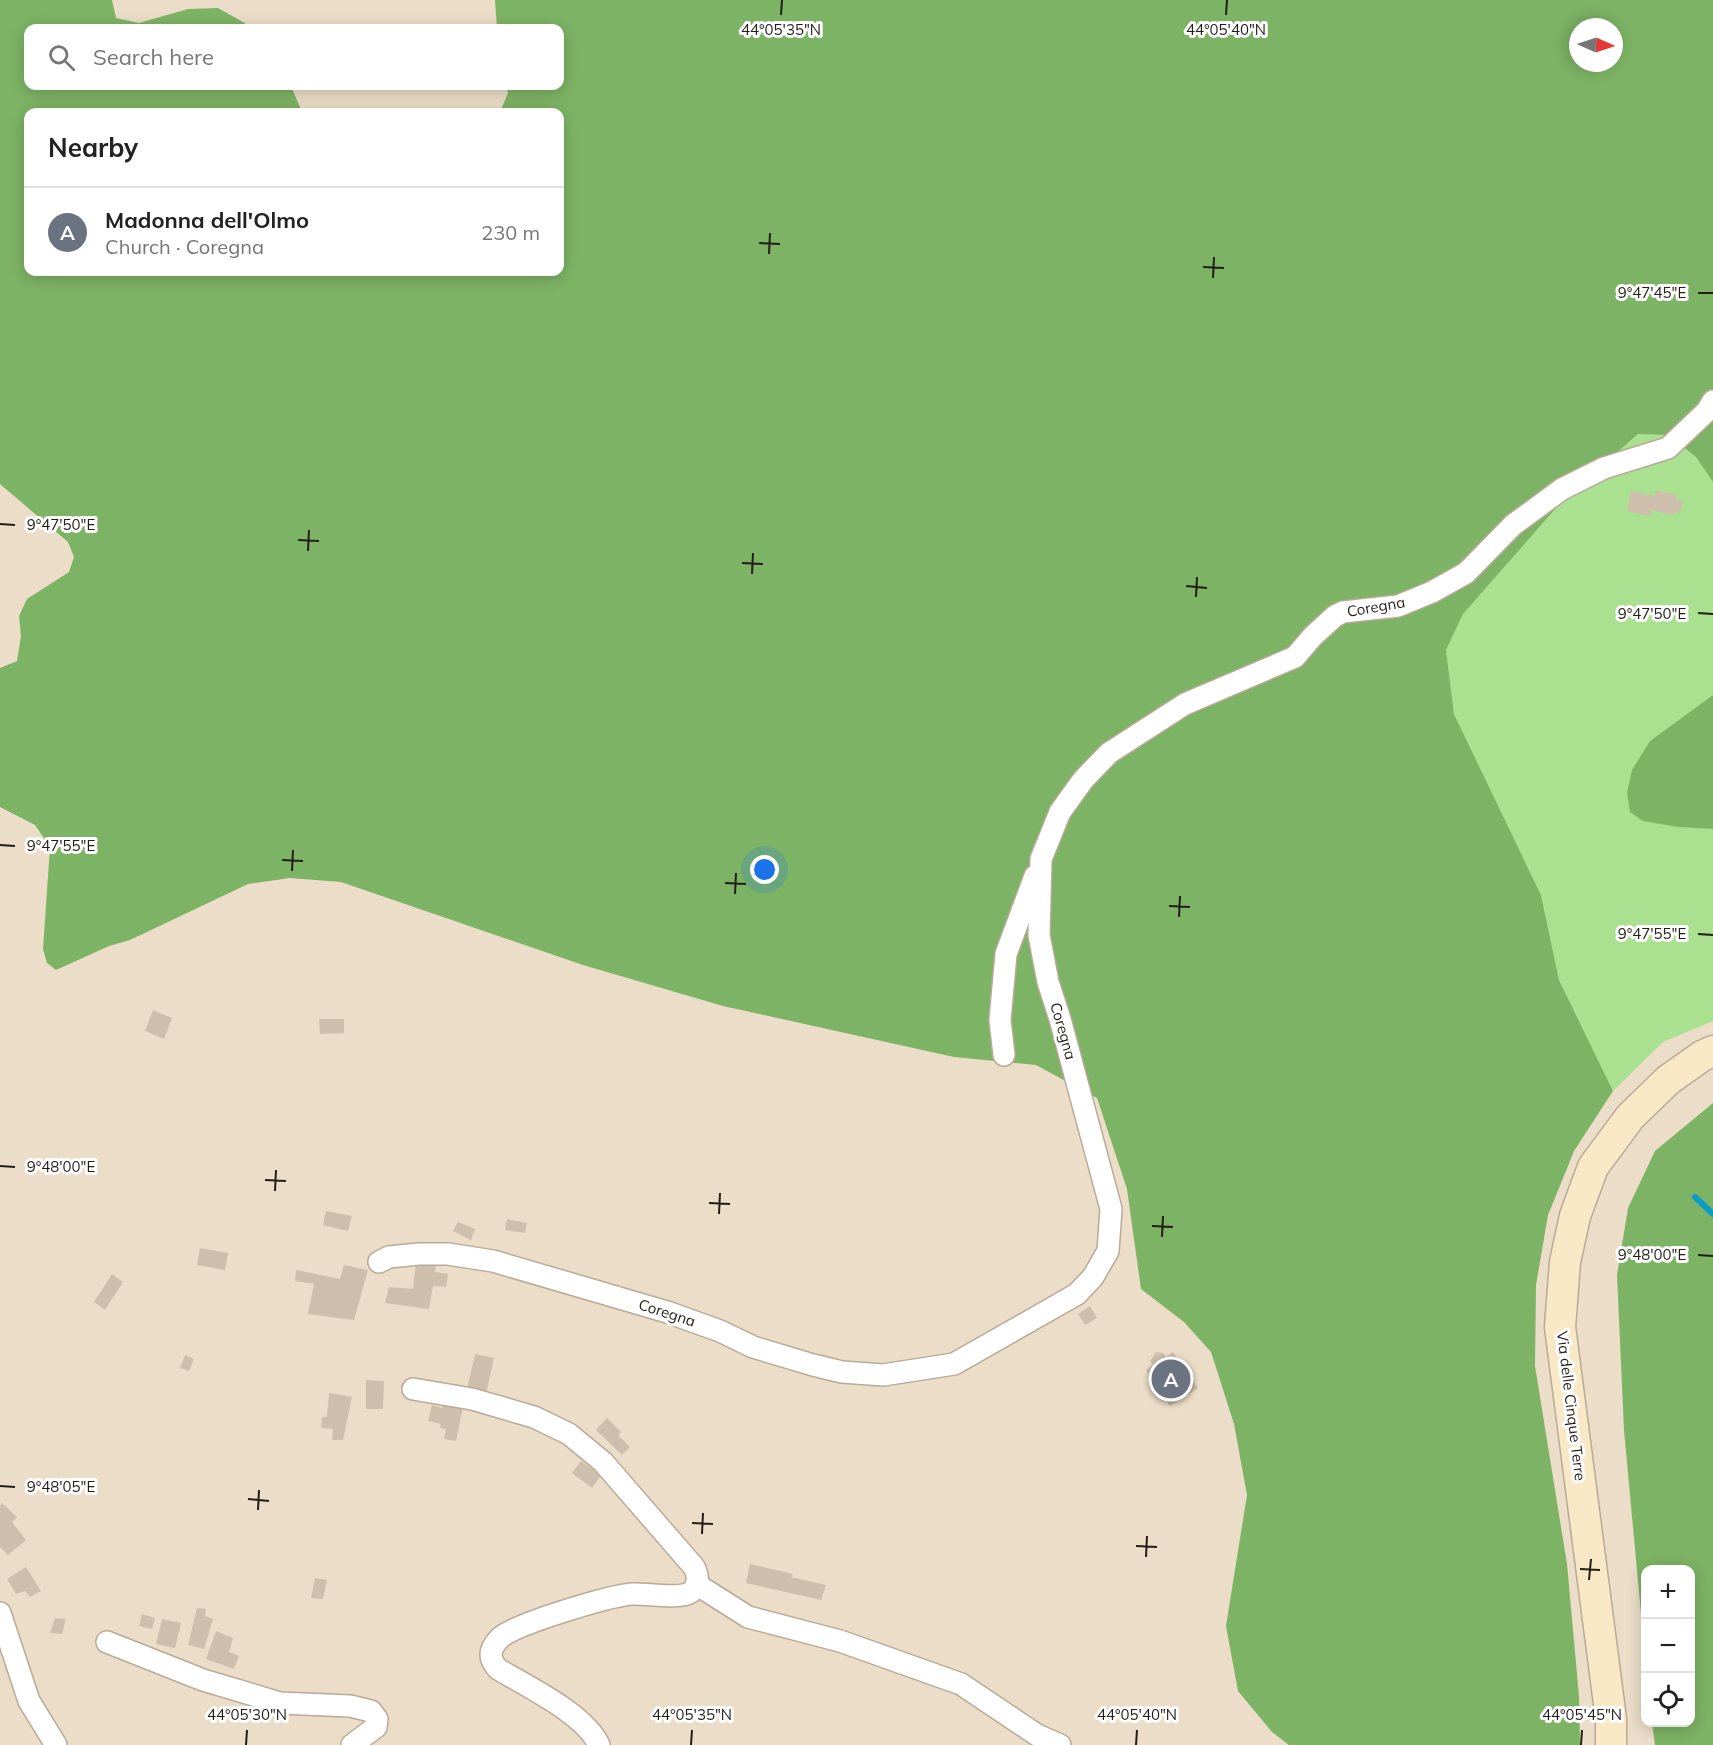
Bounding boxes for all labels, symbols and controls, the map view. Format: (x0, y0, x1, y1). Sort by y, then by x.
north arrow (1569, 18, 1623, 72)
text: 44°05'35"N (741, 20, 821, 39)
text: 44°05'40"N (1186, 20, 1266, 39)
search box (24, 24, 564, 90)
icon: search (45, 41, 78, 74)
text: Search here (93, 43, 214, 71)
text: Nearby (48, 131, 138, 164)
text: Madonna dell'Olmo (105, 206, 309, 234)
text: A (60, 220, 75, 245)
text: 230 m (481, 220, 540, 245)
text: Church · Coregna (105, 234, 264, 259)
text: 9°47'45"E (1618, 283, 1686, 302)
text: 9°47'50"E (27, 515, 95, 534)
street label: Coregna (1345, 592, 1406, 621)
text: 9°47'50"E (1618, 604, 1686, 623)
text: 9°47'55"E (27, 836, 95, 855)
your location (750, 855, 779, 884)
text: 9°47'55"E (1618, 924, 1686, 943)
street label: Coregna (1046, 1000, 1081, 1062)
text: 9°48'00"E (27, 1157, 95, 1176)
text: 9°48'00"E (1618, 1245, 1686, 1264)
street label: Coregna (636, 1294, 698, 1331)
street label: Via delle Cinque Terre (1553, 1330, 1590, 1482)
pin: A (1152, 1356, 1190, 1402)
text: 9°48'05"E (27, 1477, 95, 1496)
map controls (1641, 1565, 1695, 1727)
button: + (1641, 1565, 1695, 1619)
button: − (1641, 1619, 1695, 1673)
button: locate (1641, 1673, 1695, 1727)
text: 44°05'30"N (207, 1705, 287, 1724)
text: 44°05'35"N (652, 1705, 732, 1724)
text: 44°05'40"N (1097, 1705, 1177, 1724)
text: 44°05'45"N (1542, 1705, 1622, 1724)

